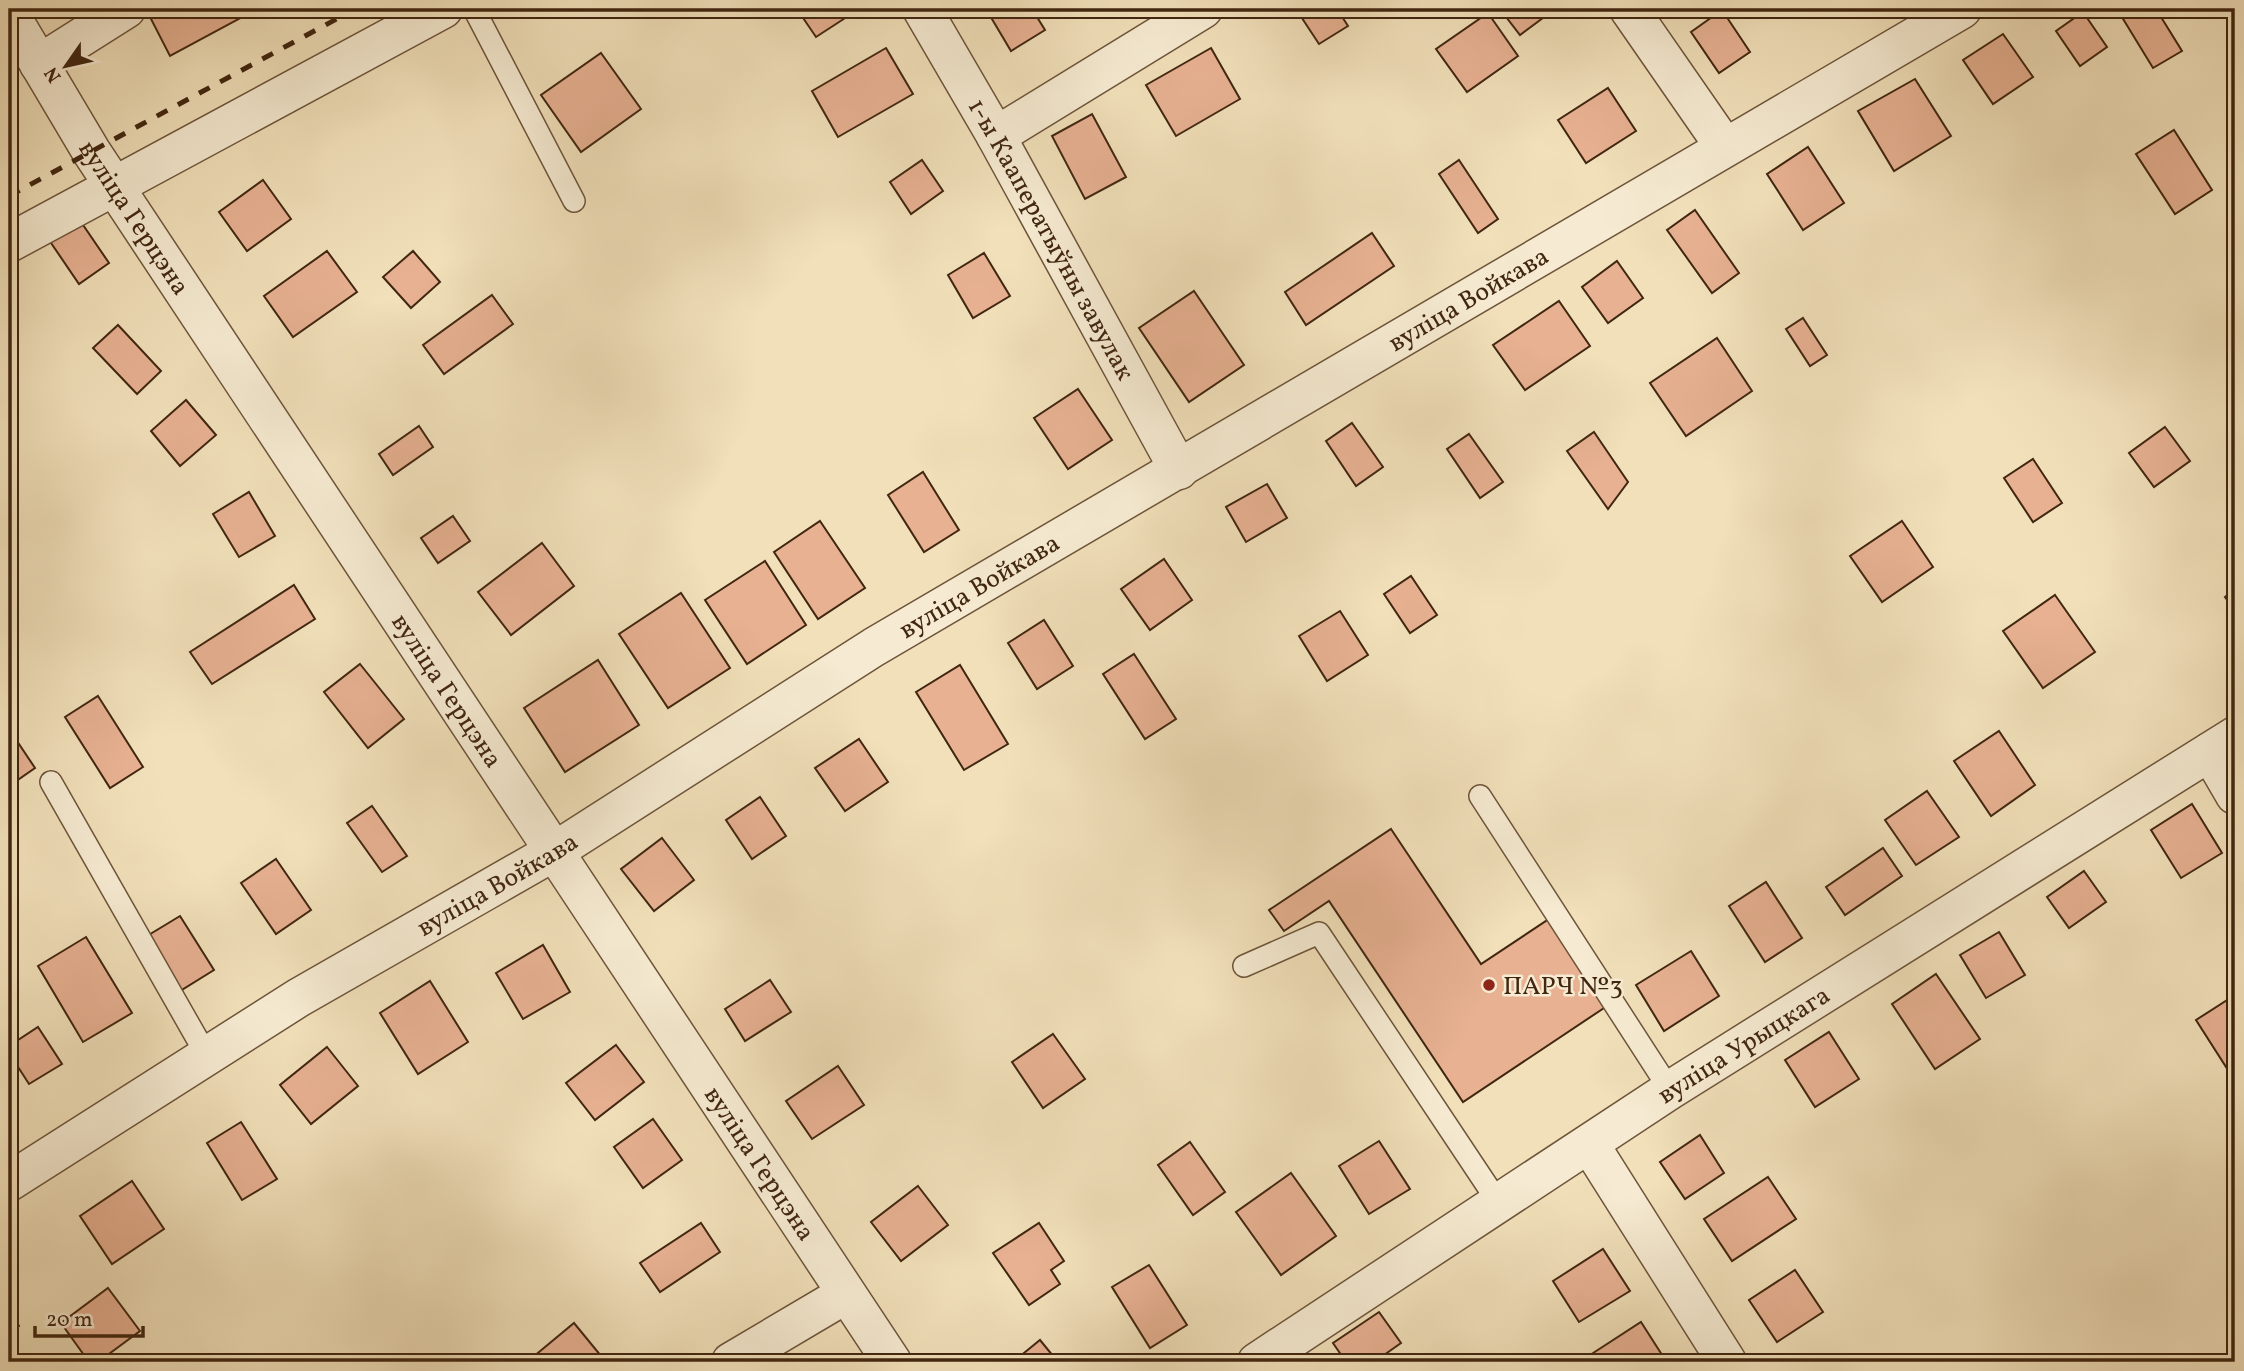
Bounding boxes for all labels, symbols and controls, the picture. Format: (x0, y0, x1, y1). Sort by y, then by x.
north arrow (32, 32, 102, 102)
text: N (39, 61, 68, 87)
street label: 1-ы Кааператыўны завулак (958, 92, 1142, 387)
street label: вуліца Герцэна (69, 134, 197, 303)
street label: вуліца Войкава (1382, 239, 1556, 362)
street label: вуліца Войкава (893, 526, 1067, 648)
street label: вуліца Герцэна (382, 607, 510, 776)
street label: вуліца Войкава (411, 825, 586, 946)
place label: ПАРЧ №3 (1503, 969, 1623, 1005)
marker: ПАРЧ №3 (1481, 977, 1497, 993)
street label: вуліца Урыцкага (1651, 978, 1838, 1113)
street label: вуліца Герцэна (695, 1080, 823, 1249)
scale bar (35, 1294, 144, 1338)
text: 20 m (46, 1306, 92, 1335)

